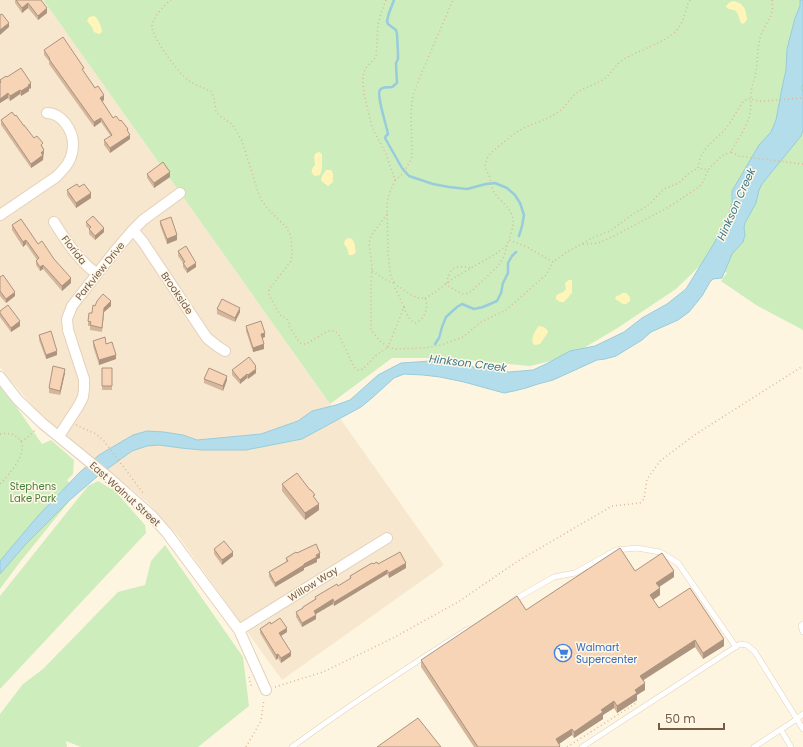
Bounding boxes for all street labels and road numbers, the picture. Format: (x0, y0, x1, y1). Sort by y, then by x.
street label: Florida (58, 232, 90, 268)
street label: Parkview Drive (72, 238, 128, 304)
street label: Brookside (157, 269, 197, 317)
street label: East Walnut Street (86, 458, 164, 530)
street label: Willow Way (285, 562, 341, 605)

